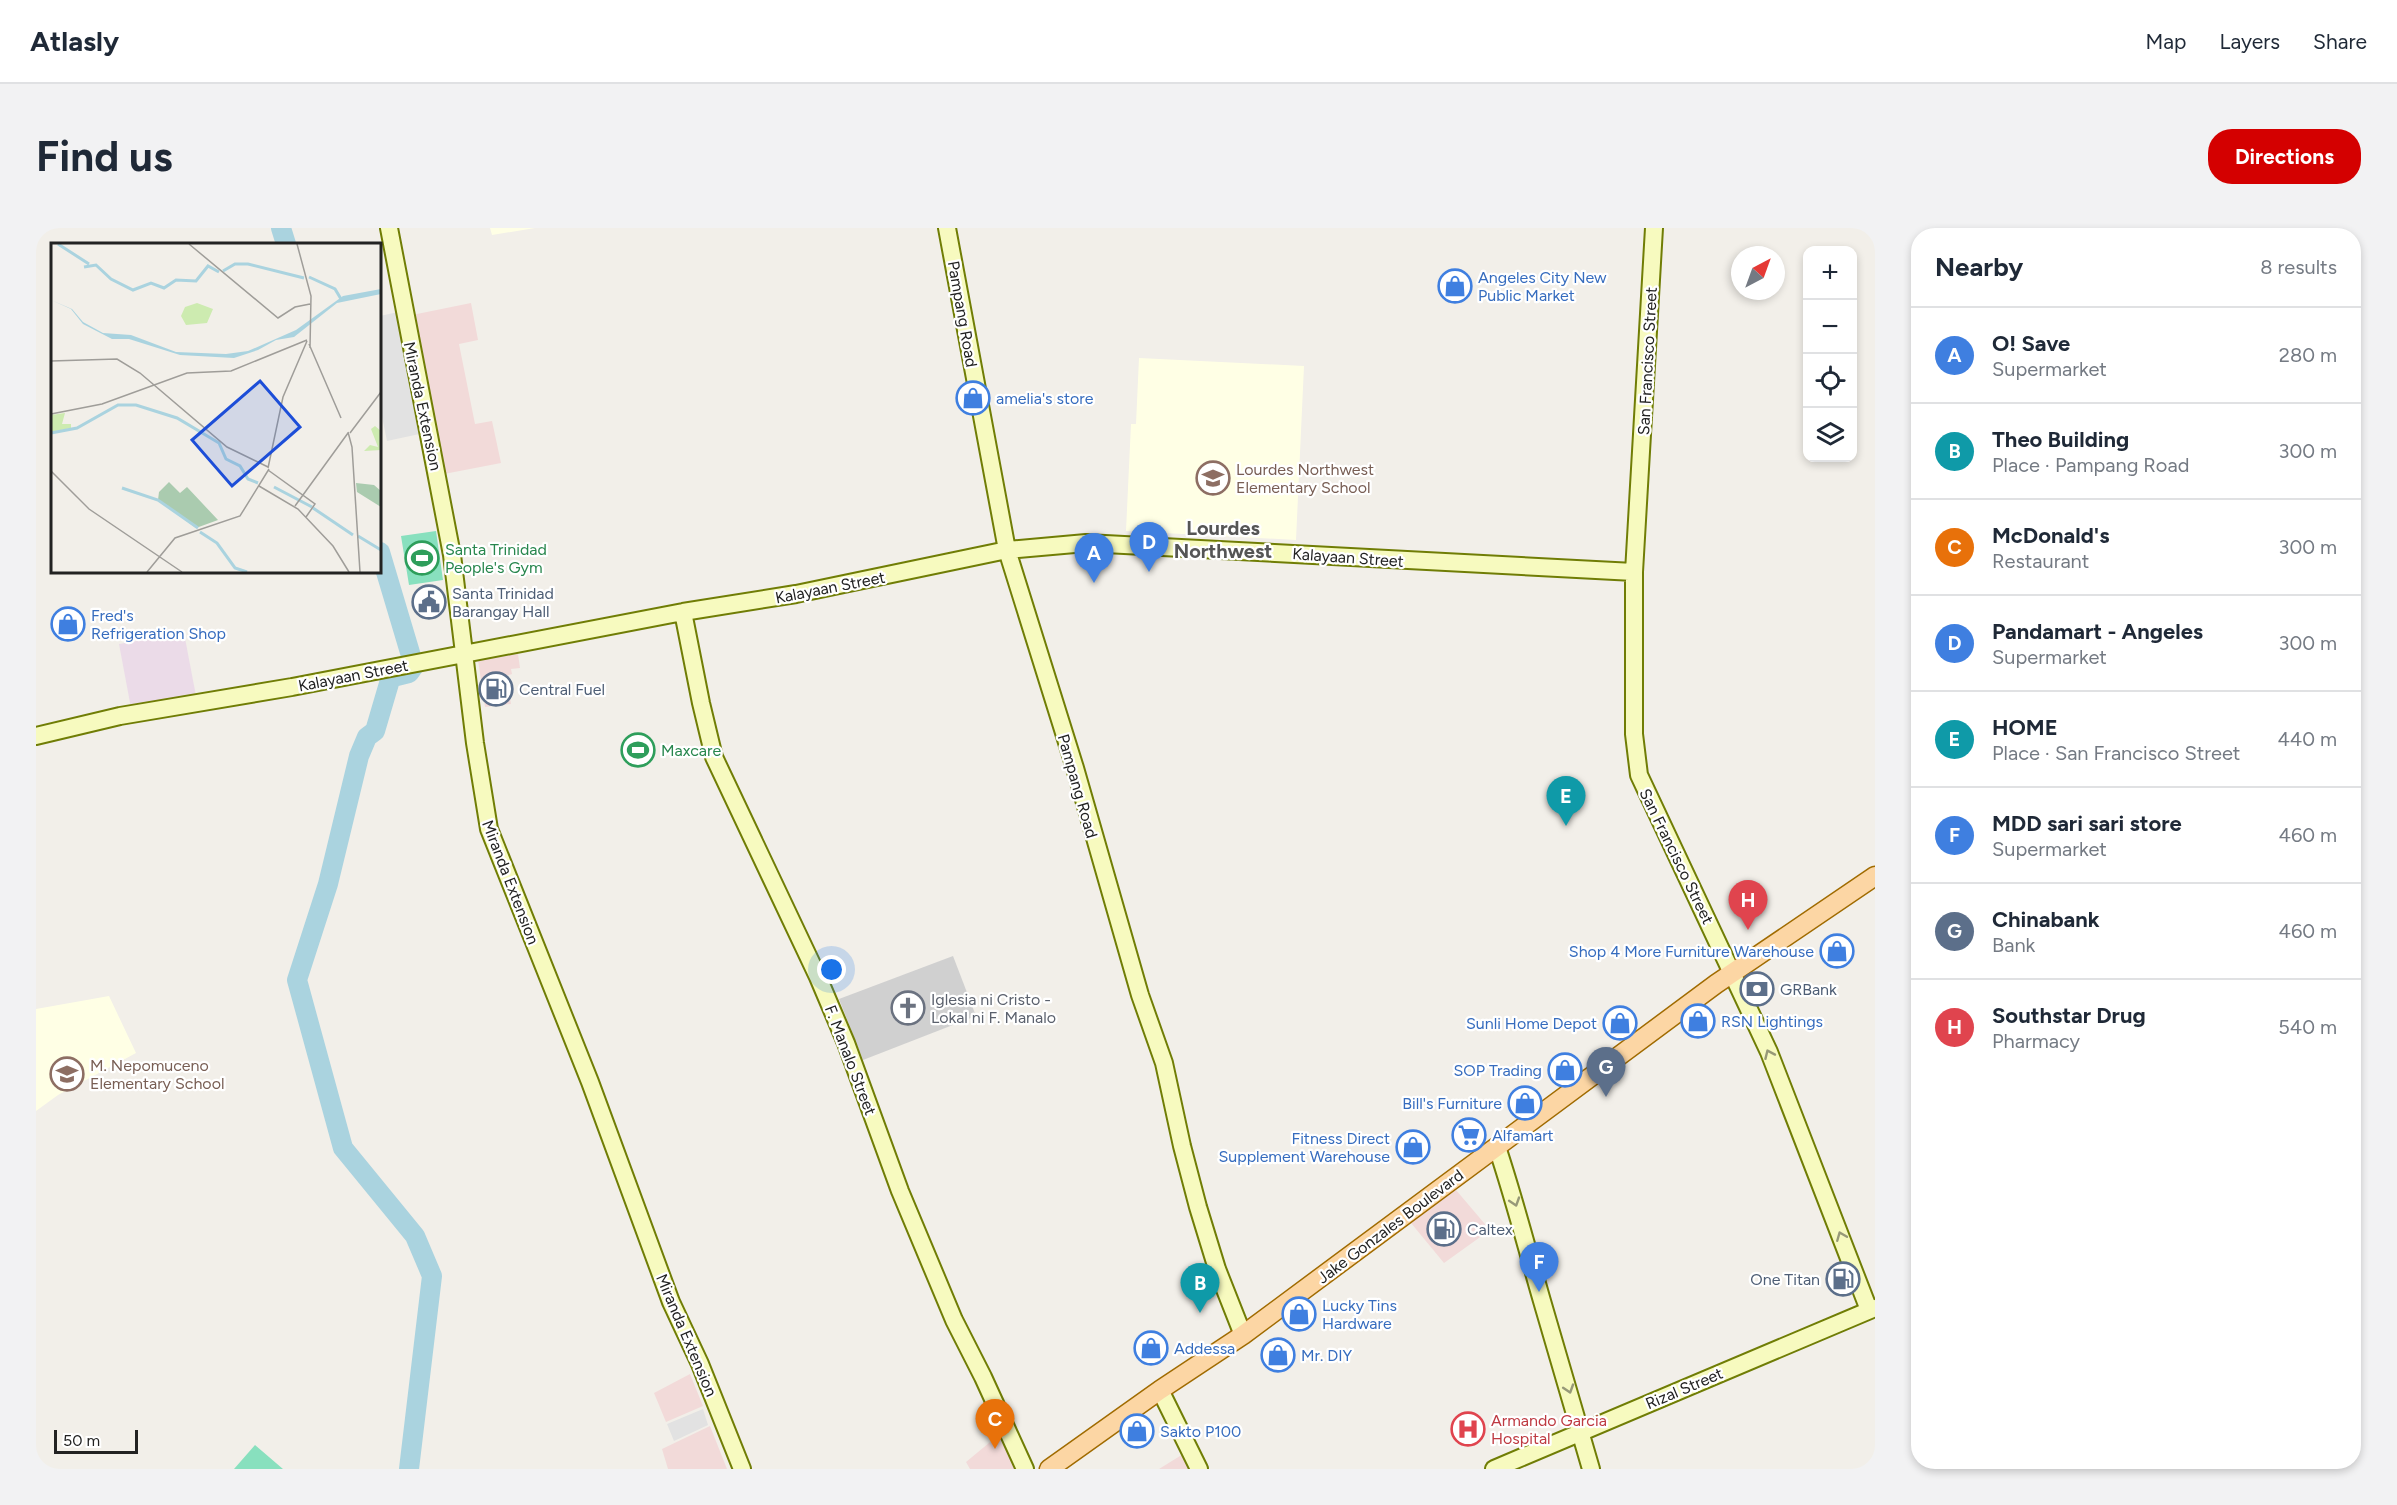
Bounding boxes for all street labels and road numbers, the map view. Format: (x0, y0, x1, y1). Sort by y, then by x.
street label: Pampang Road (944, 259, 981, 369)
street label: San Francisco Street (1634, 286, 1661, 436)
street label: Miranda Extension (400, 340, 445, 472)
street label: Kalayaan Street (1292, 544, 1404, 571)
street label: Kalayaan Street (774, 568, 887, 607)
street label: Kalayaan Street (297, 656, 410, 695)
street label: Pampang Road (1054, 732, 1101, 840)
street label: San Francisco Street (1635, 785, 1718, 927)
street label: Miranda Extension (478, 817, 543, 947)
street label: F. Manalo Street (821, 1002, 880, 1118)
street label: Jake Gonzales Boulevard (1314, 1165, 1467, 1287)
street label: Miranda Extension (652, 1271, 721, 1399)
street label: Rizal Street (1643, 1364, 1726, 1413)

